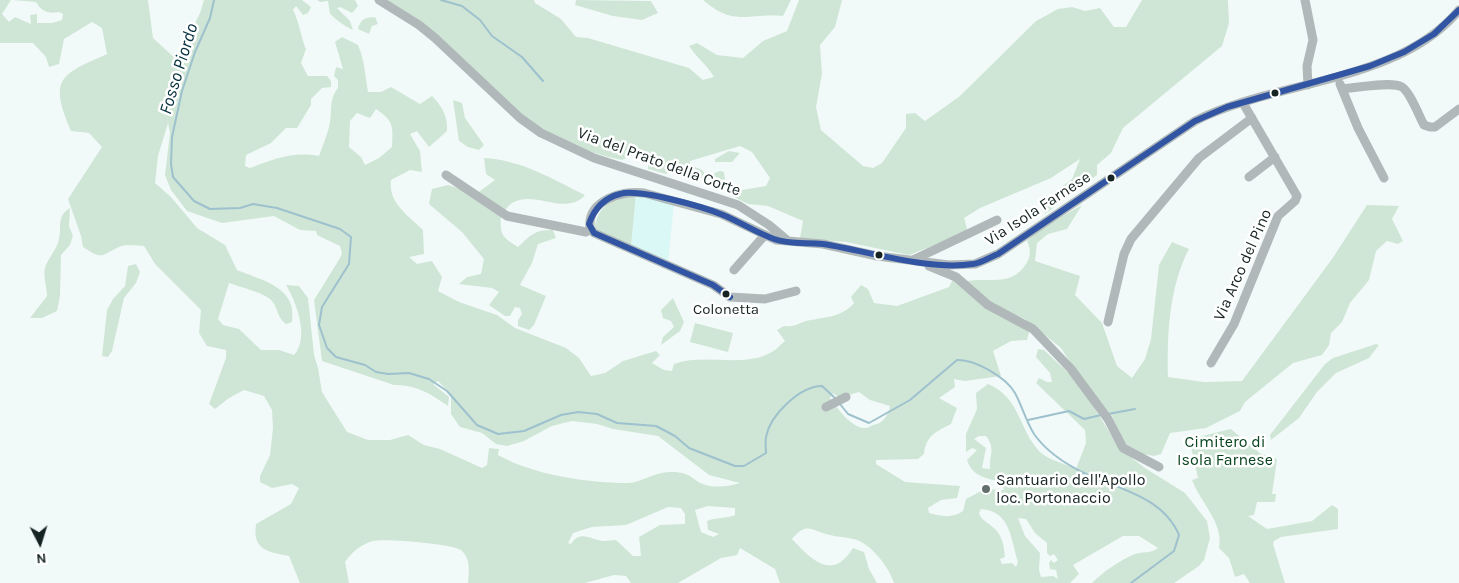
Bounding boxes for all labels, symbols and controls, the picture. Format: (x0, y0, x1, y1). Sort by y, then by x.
water label: Fosso Piordo (155, 21, 203, 117)
unlabelled marker (1270, 88, 1280, 98)
street label: Via del Prato della Corte (575, 124, 743, 200)
street label: Via Isola Farnese (982, 168, 1094, 250)
unlabelled marker (1106, 173, 1116, 183)
street label: Via Arco del Pino (1210, 206, 1276, 324)
unlabelled marker (874, 250, 884, 260)
marker: Colonetta (721, 289, 731, 299)
place label: Colonetta (693, 301, 759, 319)
park label: Cimitero di Isola Farnese (1177, 432, 1273, 470)
place label: Santuario dell'Apollo loc. Portonaccio (996, 470, 1146, 508)
marker: Santuario dell'Apollo loc. Portonaccio (980, 483, 992, 495)
north arrow (15, 518, 65, 568)
text: N (36, 550, 47, 567)

